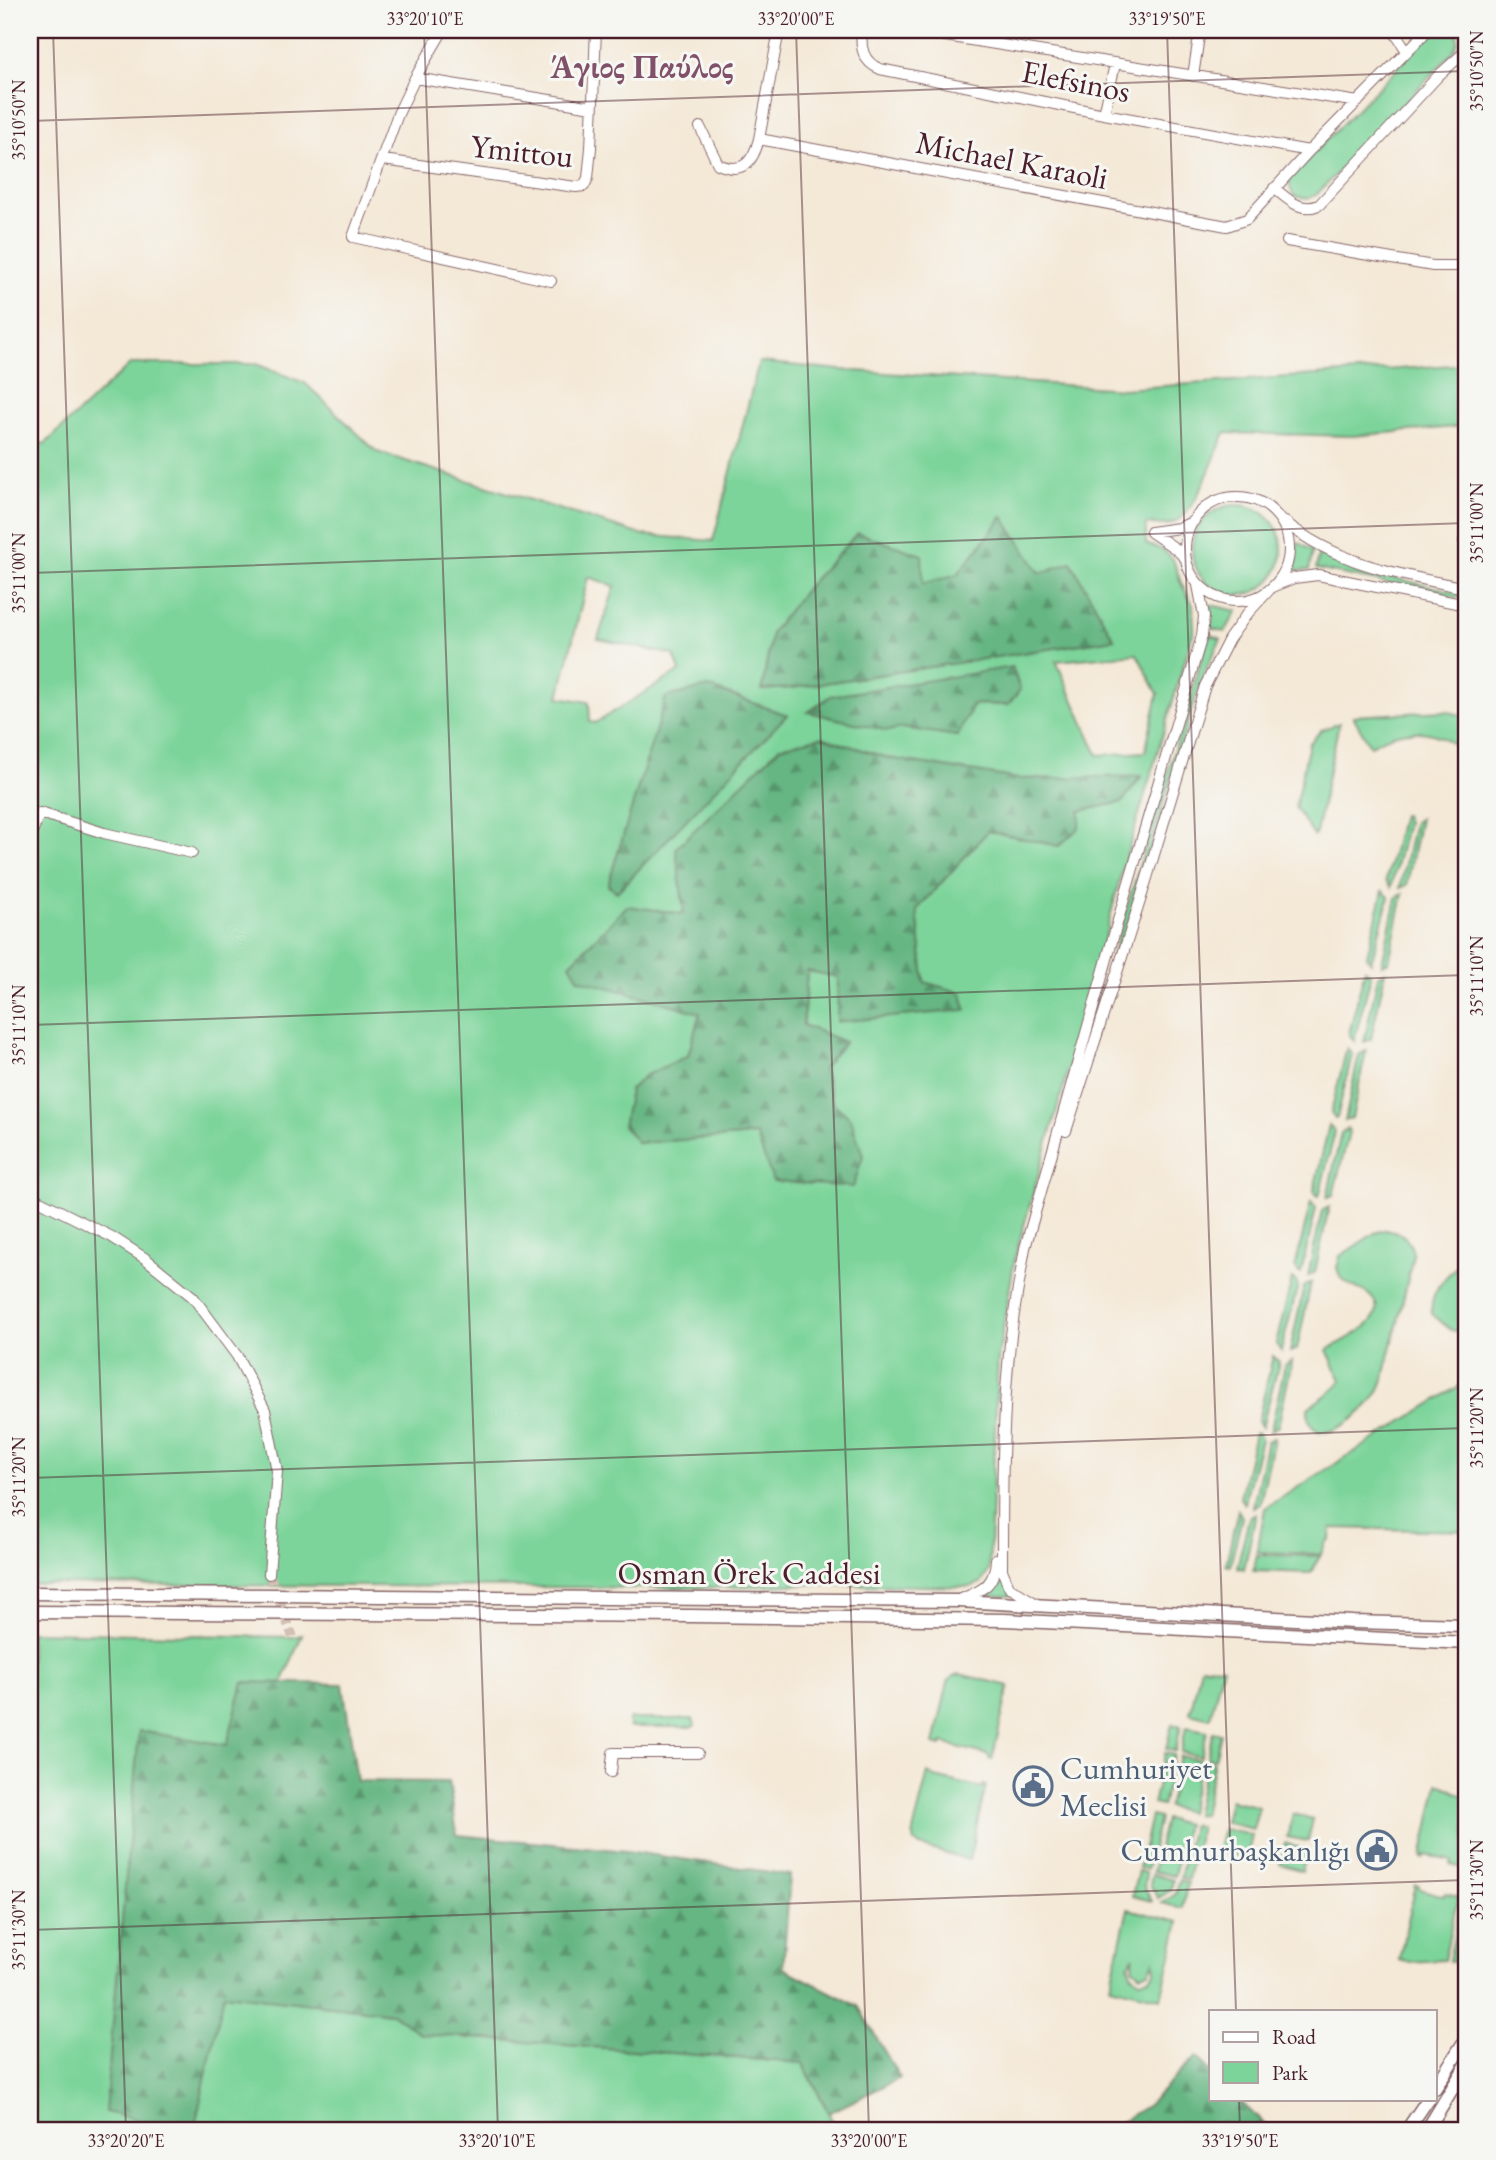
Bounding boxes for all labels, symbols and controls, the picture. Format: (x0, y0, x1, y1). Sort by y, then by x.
text: 33°20'10"E (387, 7, 463, 30)
text: 33°20'00"E (758, 7, 834, 30)
text: 33°19'50"E (1129, 7, 1205, 30)
text: 35°10'50"N (1465, 30, 1488, 111)
district label: Άγιος Παύλος (550, 45, 734, 88)
street label: Elefsinos (1018, 50, 1134, 112)
text: 35°10'50"N (7, 79, 30, 160)
street label: Michael Karaoli (913, 121, 1112, 199)
street label: Ymittou (469, 125, 575, 177)
text: 35°11'00"N (1465, 482, 1488, 563)
text: 35°11'00"N (7, 532, 30, 613)
text: 35°11'10"N (1465, 935, 1488, 1016)
text: 35°11'10"N (7, 984, 30, 1065)
text: 35°11'20"N (1465, 1387, 1488, 1468)
text: 35°11'20"N (7, 1436, 30, 1517)
street label: Osman Örek Caddesi (617, 1552, 881, 1594)
place label: Cumhuriyet Meclisi (1060, 1747, 1212, 1826)
public building icon: Cumhuriyet Meclisi (1012, 1765, 1054, 1807)
place label: Cumhurbaşkanlığı (1121, 1829, 1350, 1871)
public building icon: Cumhurbaşkanlığı (1356, 1829, 1398, 1871)
text: 35°11'30"N (1465, 1839, 1488, 1920)
text: 35°11'30"N (7, 1889, 30, 1970)
legend (1209, 2010, 1436, 2100)
text: Road (1272, 2023, 1316, 2050)
text: Park (1272, 2059, 1309, 2086)
text: 33°20'20"E (88, 2129, 164, 2152)
text: 33°20'10"E (459, 2129, 535, 2152)
text: 33°20'00"E (831, 2129, 907, 2152)
text: 33°19'50"E (1202, 2129, 1278, 2152)

